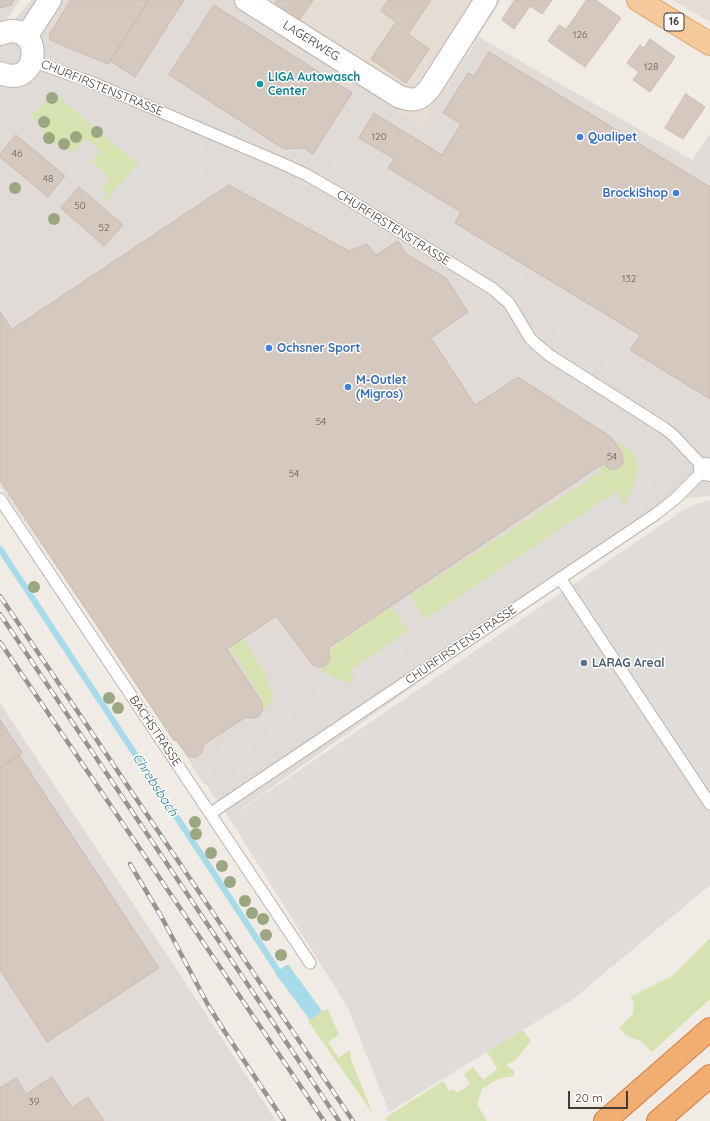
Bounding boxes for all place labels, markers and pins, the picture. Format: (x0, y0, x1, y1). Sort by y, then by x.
place label: LIGA Autowasch Center (268, 70, 360, 98)
marker: LIGA Autowasch Center (255, 79, 265, 89)
place label: Qualipet (588, 130, 637, 144)
marker: Qualipet (575, 132, 585, 142)
place label: BrockiShop (603, 186, 668, 200)
marker: BrockiShop (671, 188, 681, 198)
place label: Ochsner Sport (277, 341, 360, 355)
marker: Ochsner Sport (264, 343, 274, 353)
place label: M-Outlet (Migros) (356, 373, 407, 401)
marker: M-Outlet (Migros) (343, 382, 353, 392)
place label: LARAG Areal (592, 656, 664, 670)
marker: LARAG Areal (579, 658, 589, 668)

